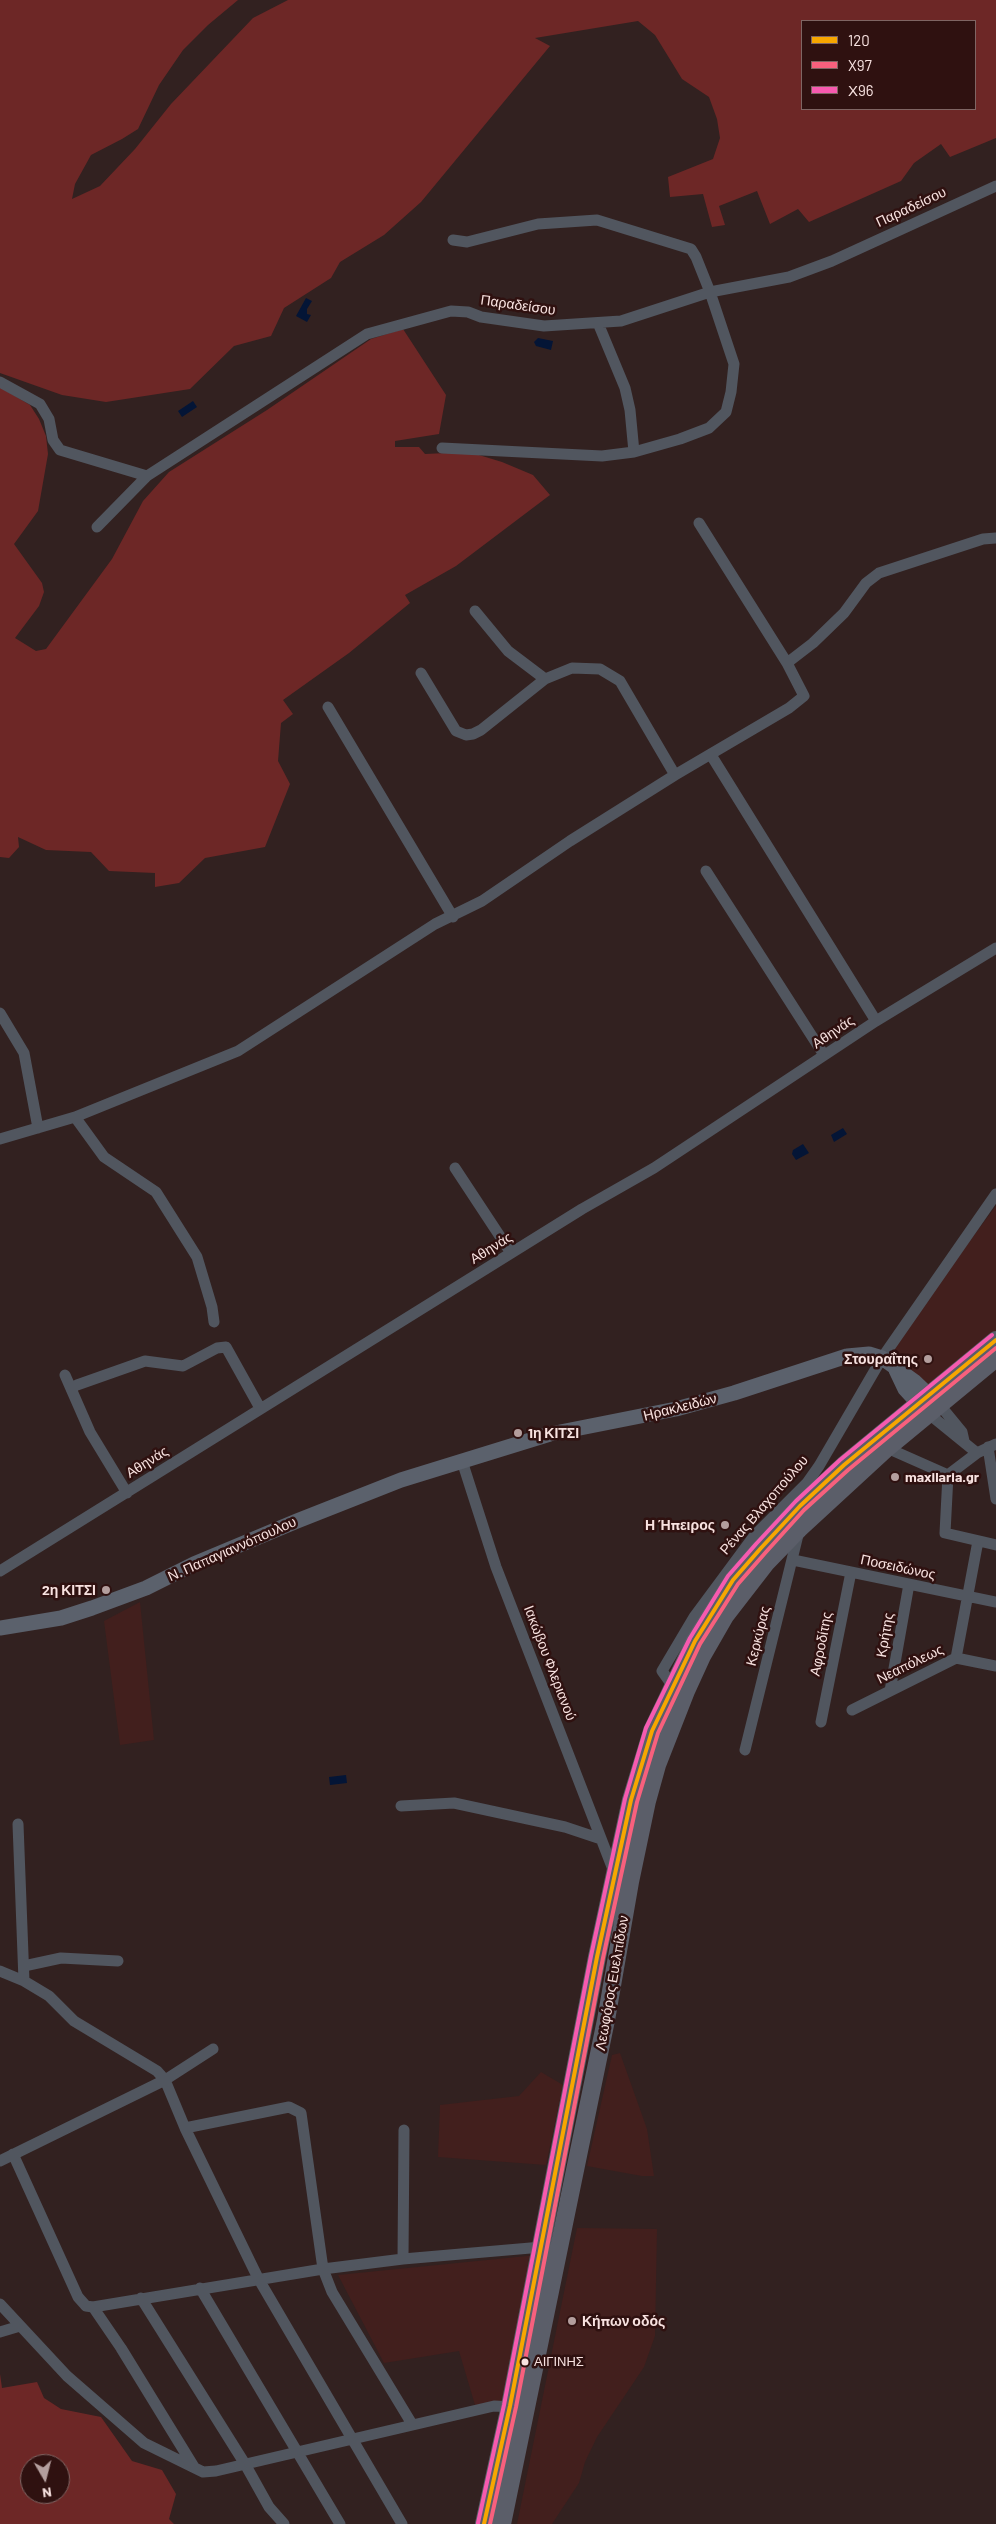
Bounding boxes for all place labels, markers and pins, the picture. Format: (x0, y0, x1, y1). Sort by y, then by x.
place label: Στουραΐτης (844, 1351, 918, 1367)
marker: Στουραΐτης (922, 1353, 934, 1365)
place label: 1η ΚΙΤΣΙ (528, 1425, 579, 1441)
marker: 1η ΚΙΤΣΙ (512, 1427, 524, 1439)
place label: maxilaria.gr (905, 1469, 979, 1485)
marker: maxilaria.gr (889, 1471, 901, 1483)
place label: Η Ήπειρος (645, 1517, 715, 1533)
marker: Η Ήπειρος (719, 1519, 731, 1531)
place label: 2η ΚΙΤΣΙ (42, 1582, 96, 1598)
marker: 2η ΚΙΤΣΙ (100, 1584, 112, 1596)
place label: Κήπων οδός (582, 2313, 665, 2329)
marker: Κήπων οδός (566, 2315, 578, 2327)
place label: ΑΙΓΙΝΗΣ (534, 2354, 584, 2370)
marker: ΑΙΓΙΝΗΣ (520, 2357, 530, 2367)

